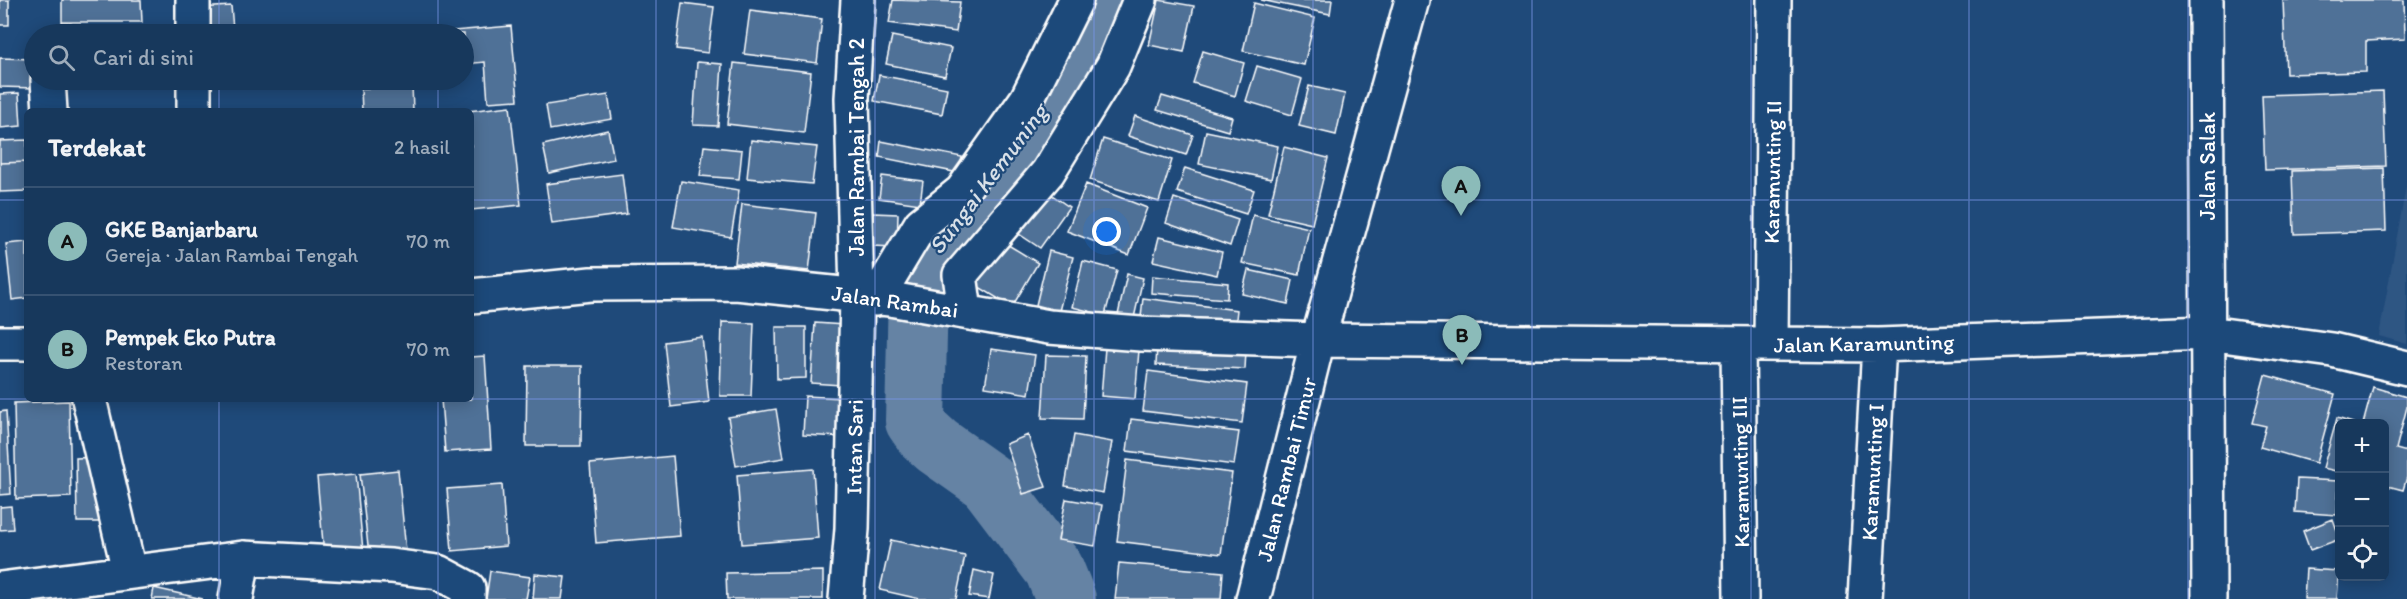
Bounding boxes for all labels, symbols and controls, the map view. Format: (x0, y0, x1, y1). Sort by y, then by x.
search box (24, 24, 474, 90)
street label: Jalan Rambai Tengah 2 (843, 37, 870, 256)
icon: search (45, 41, 78, 74)
text: Cari di sini (93, 44, 194, 71)
water label: Sungai Kemuning (922, 96, 1055, 260)
street label: Karamunting II (1758, 100, 1787, 244)
street label: Jalan Salak (2194, 111, 2221, 220)
text: Terdekat (48, 131, 146, 163)
text: 2 hasil (394, 135, 450, 159)
pin: A (1442, 166, 1480, 216)
text: GKE Banjarbaru (105, 216, 258, 243)
your location (1092, 217, 1121, 246)
text: A (61, 229, 74, 253)
text: 70 m (406, 229, 450, 253)
text: Gereja · Jalan Rambai Tengah (105, 243, 358, 267)
street label: Jalan Rambai (830, 279, 960, 324)
pin: B (1442, 316, 1482, 365)
text: Pempek Eko Putra (105, 324, 276, 351)
street label: Jalan Karamunting (1774, 328, 1955, 359)
text: B (61, 337, 74, 361)
text: 70 m (406, 337, 450, 361)
text: Restoran (105, 351, 183, 375)
street label: Jalan Rambai Timur (1251, 374, 1323, 564)
street label: Karamunting III (1726, 396, 1755, 548)
street label: Intan Sari (840, 399, 869, 495)
street label: Karamunting I (1855, 403, 1890, 541)
map controls (2335, 419, 2389, 581)
button: + (2335, 419, 2389, 473)
button: − (2335, 473, 2389, 527)
button: locate (2335, 527, 2389, 581)

